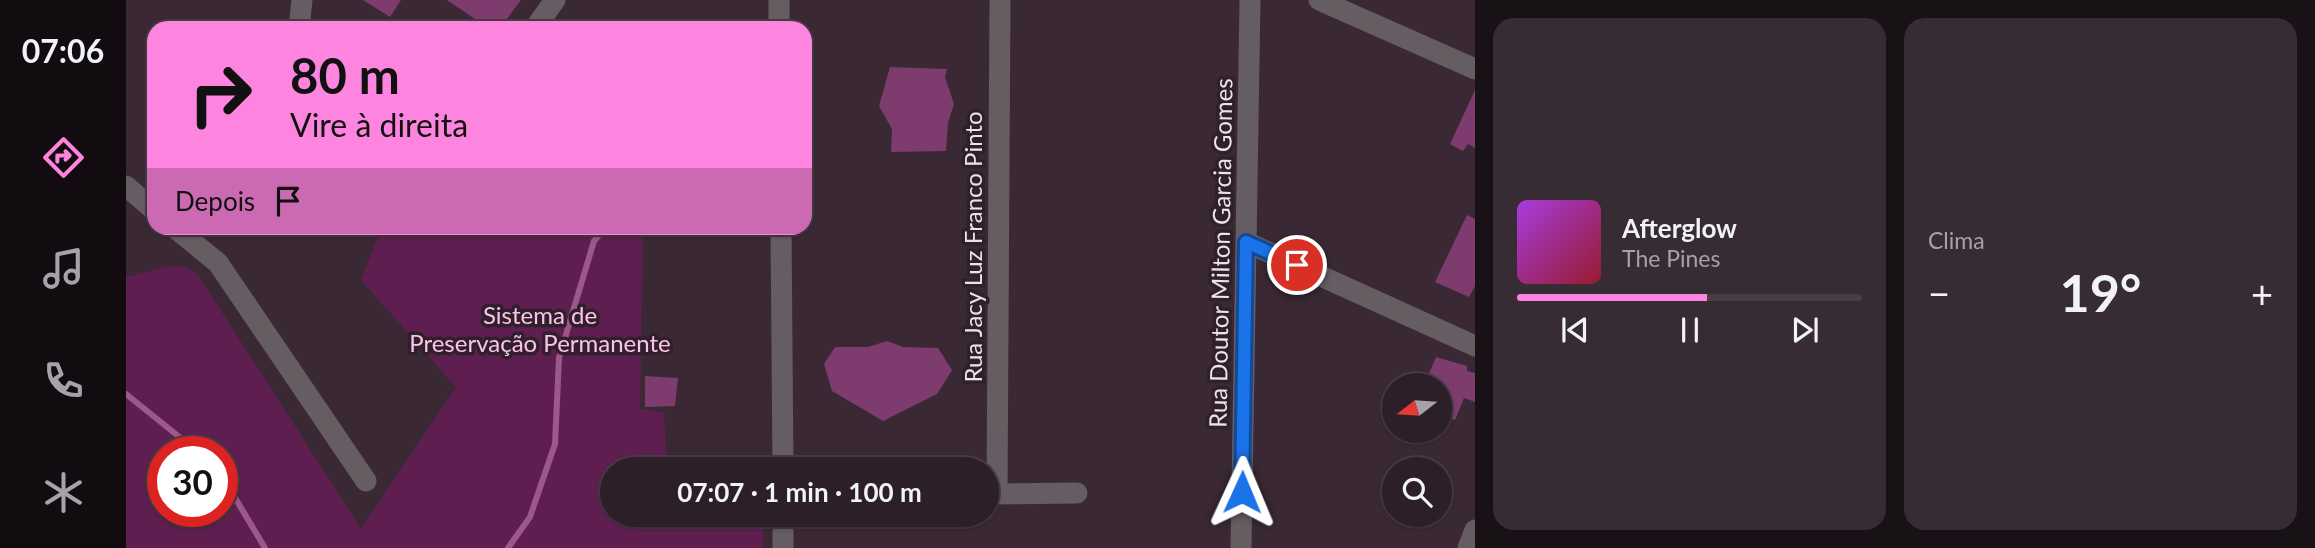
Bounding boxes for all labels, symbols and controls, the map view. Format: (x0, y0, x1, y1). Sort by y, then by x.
text: 07:06 (22, 31, 104, 70)
text: 80 m (290, 46, 400, 104)
icon: right (175, 49, 266, 140)
street label: Rua Doutor Milton Garcia Gomes (1202, 78, 1238, 428)
text: Vire à direita (290, 105, 468, 144)
street label: Rua Jacy Luz Franco Pinto (958, 111, 987, 383)
icon: directions (39, 133, 88, 182)
icon: arrive (269, 182, 307, 220)
text: Depois (175, 185, 255, 217)
text: Afterglow (1622, 212, 1737, 244)
text: Clima (1928, 226, 1985, 254)
pin (1267, 235, 1327, 295)
icon: music (39, 244, 88, 293)
text: The Pines (1622, 244, 1720, 272)
icon: arrive (1278, 246, 1316, 284)
text: 19° (2060, 261, 2141, 323)
text: − (1928, 270, 1950, 316)
text: + (2251, 270, 2273, 316)
park label: Sistema de Preservação Permanente (409, 300, 671, 357)
icon: previous (1556, 311, 1594, 349)
icon: pause (1671, 311, 1709, 349)
icon: next (1786, 311, 1824, 349)
icon: phone (39, 356, 88, 405)
north arrow (1382, 373, 1452, 443)
map controls (1382, 373, 1452, 527)
speed limit sign: 30 (147, 436, 238, 527)
position arrow (1205, 455, 1279, 529)
button: search (1382, 457, 1452, 527)
icon: climate (39, 468, 88, 517)
text: 07:07 · 1 min · 100 m (677, 476, 922, 508)

